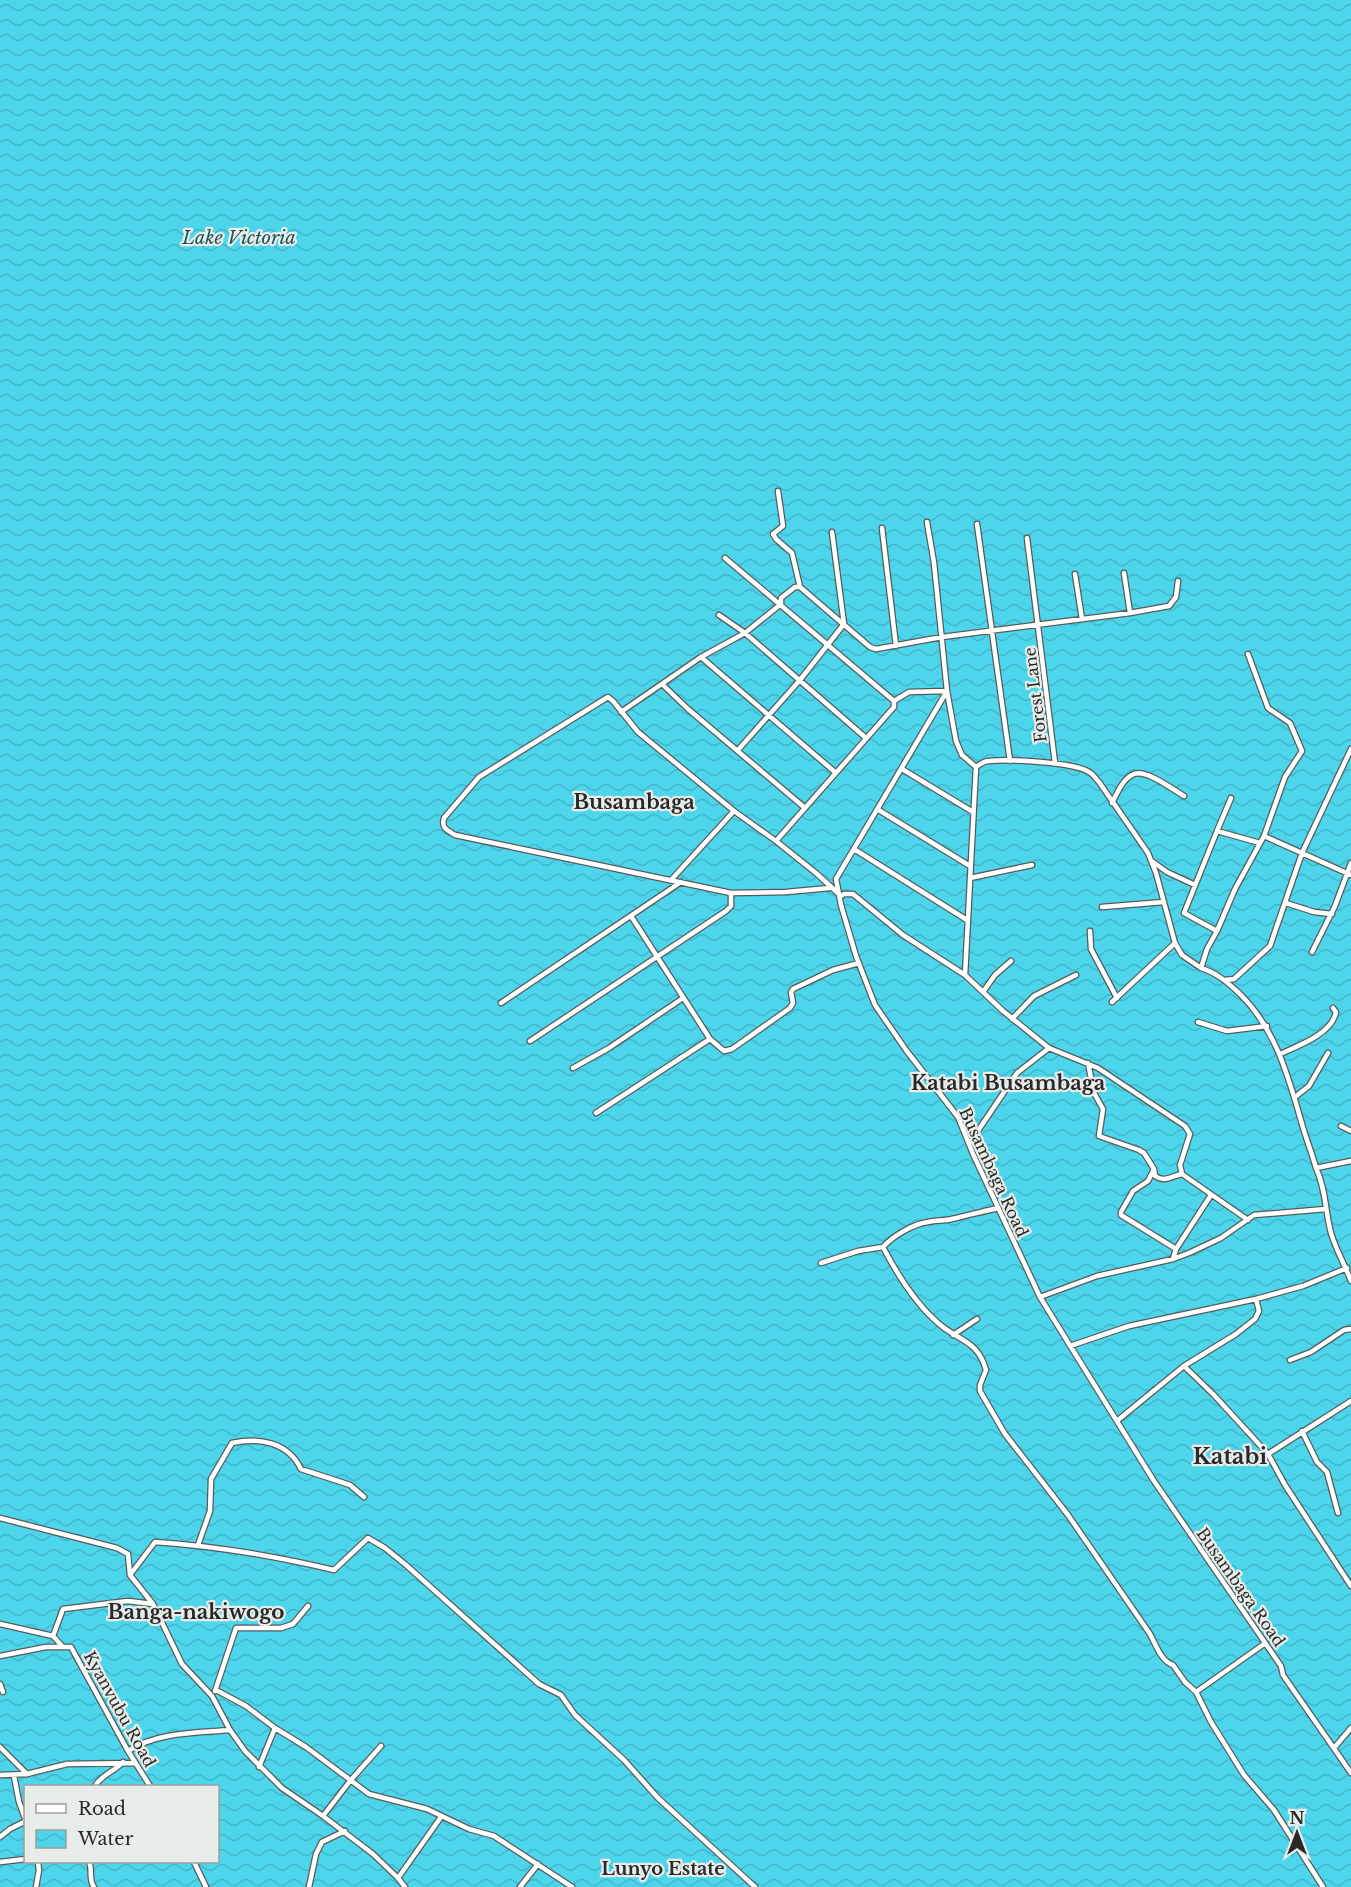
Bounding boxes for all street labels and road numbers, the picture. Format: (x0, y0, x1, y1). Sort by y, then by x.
street label: Forest Lane (1019, 646, 1051, 744)
street label: Busambaga Road (955, 1104, 1033, 1240)
street label: Busambaga Road (1192, 1524, 1290, 1651)
street label: Kyanvubu Road (80, 1647, 160, 1771)

